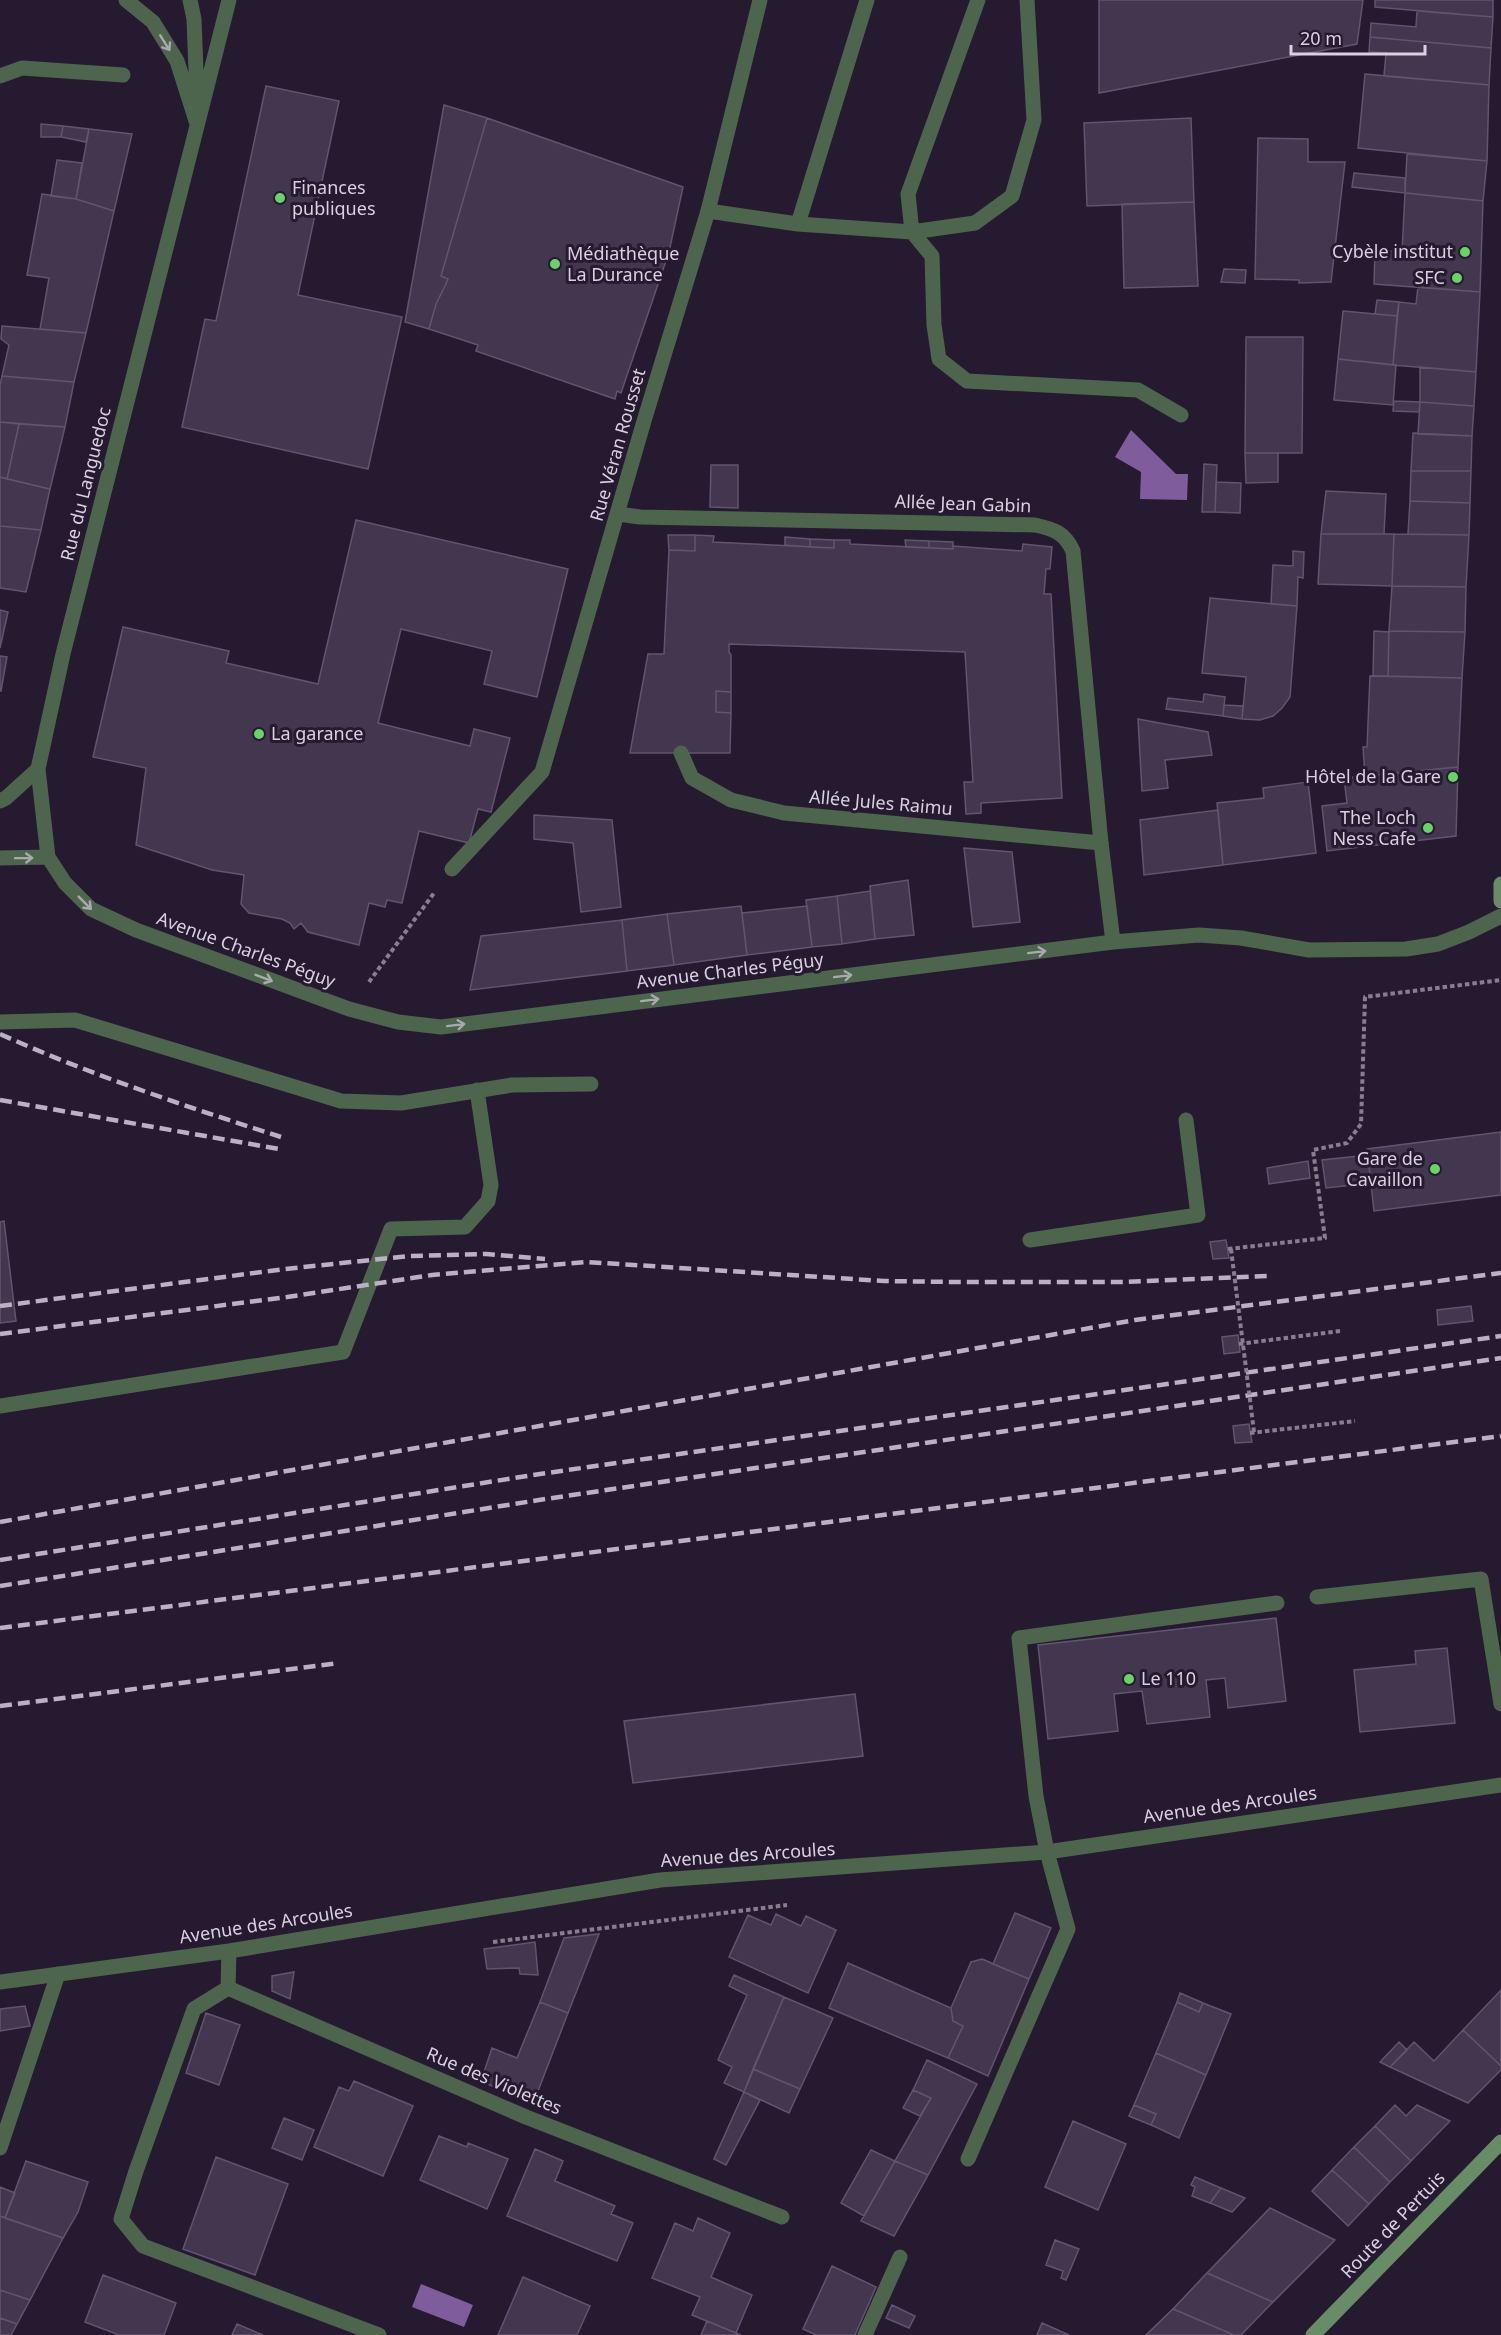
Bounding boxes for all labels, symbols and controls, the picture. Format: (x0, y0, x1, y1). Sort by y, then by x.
scale bar (1291, 18, 1424, 56)
text: 20 m (1300, 26, 1342, 50)
one-way arrow (160, 34, 172, 51)
place label: Finances publiques (292, 175, 376, 220)
marker: Finances publiques (273, 191, 287, 205)
place label: Cybèle institut (1332, 239, 1454, 263)
place label: Médiathèque La Durance (567, 241, 679, 286)
marker: Cybèle institut (1458, 245, 1472, 259)
marker: Médiathèque La Durance (548, 257, 562, 271)
place label: SFC (1414, 265, 1445, 289)
marker: SFC (1450, 271, 1464, 285)
street label: Rue Véran Rousset (584, 365, 650, 524)
street label: Rue du Languedoc (54, 404, 116, 563)
street label: Allée Jean Gabin (894, 489, 1032, 517)
place label: La garance (271, 721, 363, 745)
marker: La garance (252, 727, 266, 741)
place label: Hôtel de la Gare (1305, 764, 1441, 788)
marker: Hôtel de la Gare (1446, 770, 1460, 784)
street label: Allée Jules Raimu (808, 784, 954, 820)
place label: The Loch Ness Cafe (1332, 805, 1416, 850)
marker: The Loch Ness Cafe (1421, 821, 1435, 835)
one-way arrow (14, 852, 34, 864)
one-way arrow (77, 895, 92, 910)
street label: Avenue Charles Péguy (154, 906, 340, 993)
one-way arrow (1026, 946, 1046, 957)
street label: Avenue Charles Péguy (635, 947, 826, 993)
one-way arrow (833, 970, 853, 981)
one-way arrow (254, 973, 272, 984)
one-way arrow (639, 995, 659, 1006)
one-way arrow (446, 1019, 466, 1030)
place label: Gare de Cavaillon (1346, 1146, 1423, 1191)
marker: Gare de Cavaillon (1428, 1162, 1442, 1176)
place label: Le 110 (1141, 1666, 1196, 1690)
marker: Le 110 (1122, 1672, 1136, 1686)
street label: Avenue des Arcoules (1142, 1780, 1318, 1828)
street label: Avenue des Arcoules (660, 1836, 836, 1872)
street label: Avenue des Arcoules (178, 1897, 354, 1949)
street label: Rue des Violettes (423, 2041, 566, 2119)
street label: Route de Pertuis (1335, 2166, 1449, 2283)

